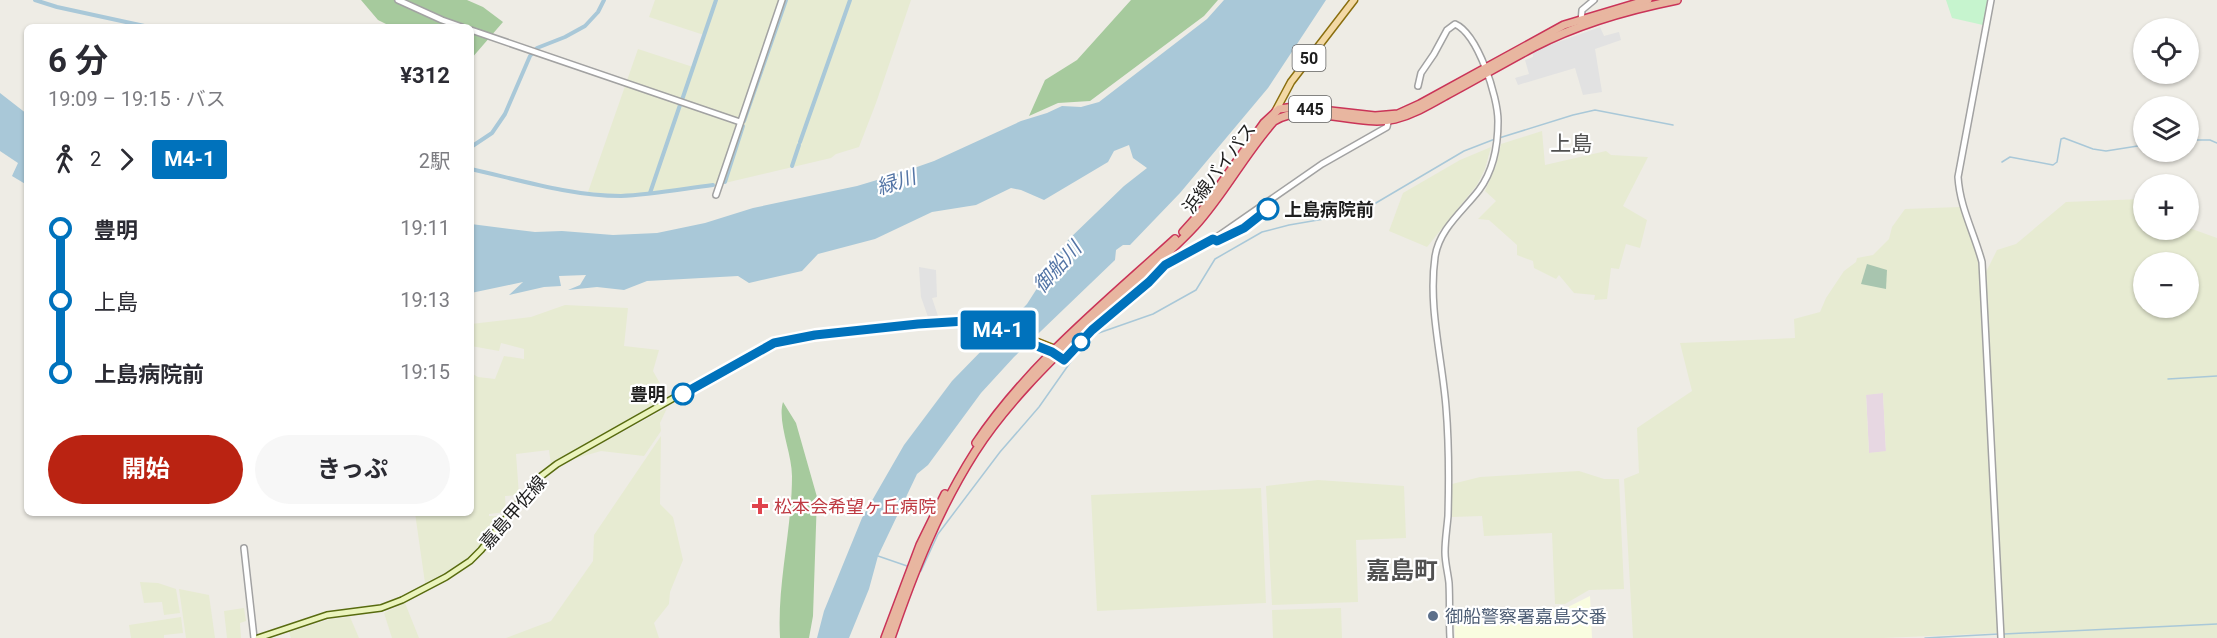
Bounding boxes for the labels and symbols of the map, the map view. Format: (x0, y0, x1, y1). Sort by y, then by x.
road number: 50 (1292, 45, 1326, 71)
road number: 445 (1289, 96, 1331, 122)
street label: 浜線バイパス (1178, 119, 1260, 217)
district label: 上島 (1550, 132, 1592, 156)
water label: 緑川 (873, 164, 921, 200)
marker: 上島病院前 (1257, 198, 1279, 220)
place label: 上島病院前 (1284, 199, 1374, 220)
water label: 御船川 (1028, 235, 1087, 297)
line badge: M4-1 (956, 310, 1040, 350)
unlabelled marker (1072, 333, 1090, 351)
marker: 豊明 (672, 383, 694, 405)
place label: 豊明 (630, 384, 666, 405)
street label: 嘉島甲佐線 (476, 471, 550, 553)
place label: 松本会希望ヶ丘病院 (774, 496, 936, 517)
marker: 松本会希望ヶ丘病院 (751, 497, 769, 515)
district label: 嘉島町 (1366, 557, 1438, 585)
place label: 御船警察署嘉島交番 (1445, 606, 1607, 627)
marker: 御船警察署嘉島交番 (1426, 609, 1440, 623)

